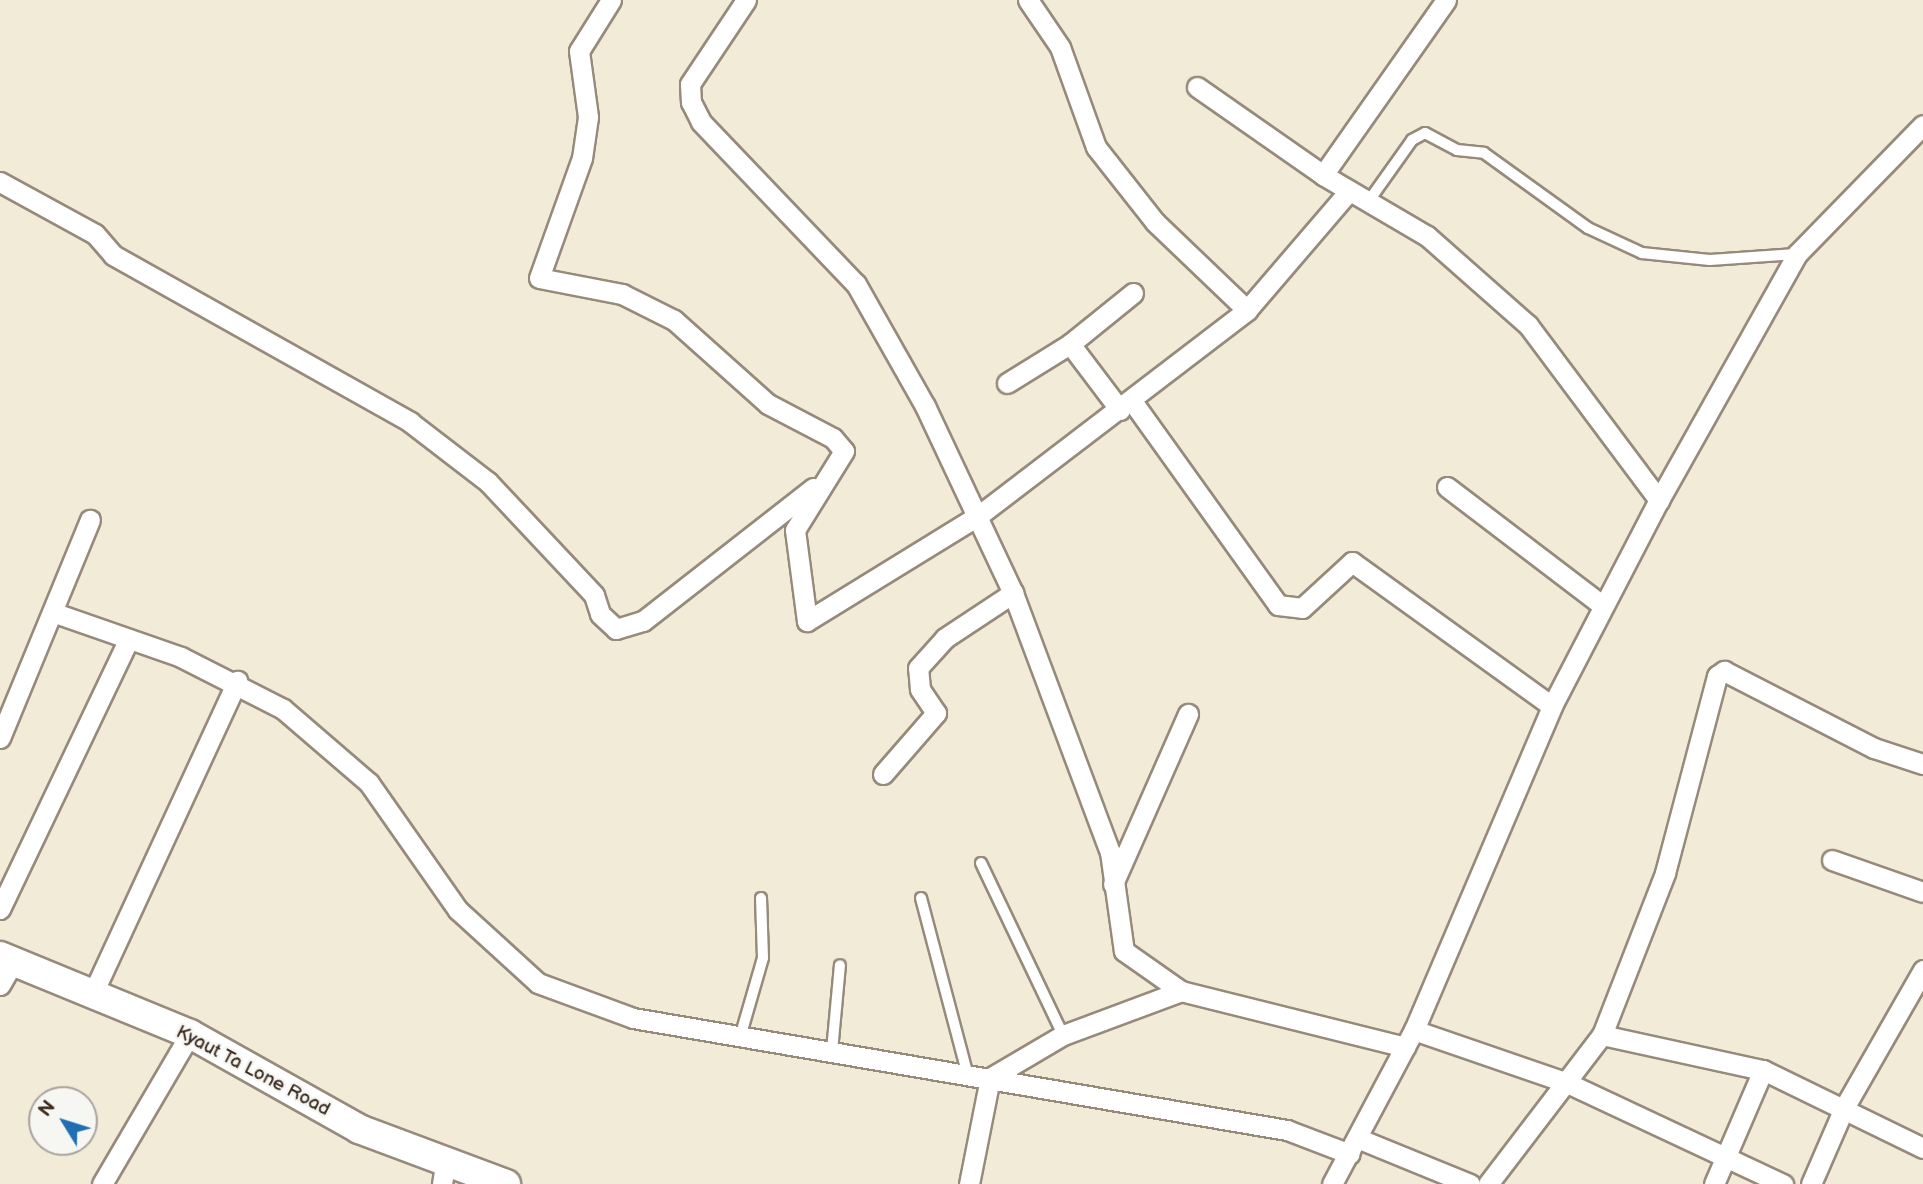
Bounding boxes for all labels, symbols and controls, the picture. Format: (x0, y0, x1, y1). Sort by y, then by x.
street label: Kyaut Ta Lone Road (172, 1021, 334, 1121)
north arrow (28, 1086, 98, 1156)
text: N (34, 1096, 61, 1122)

